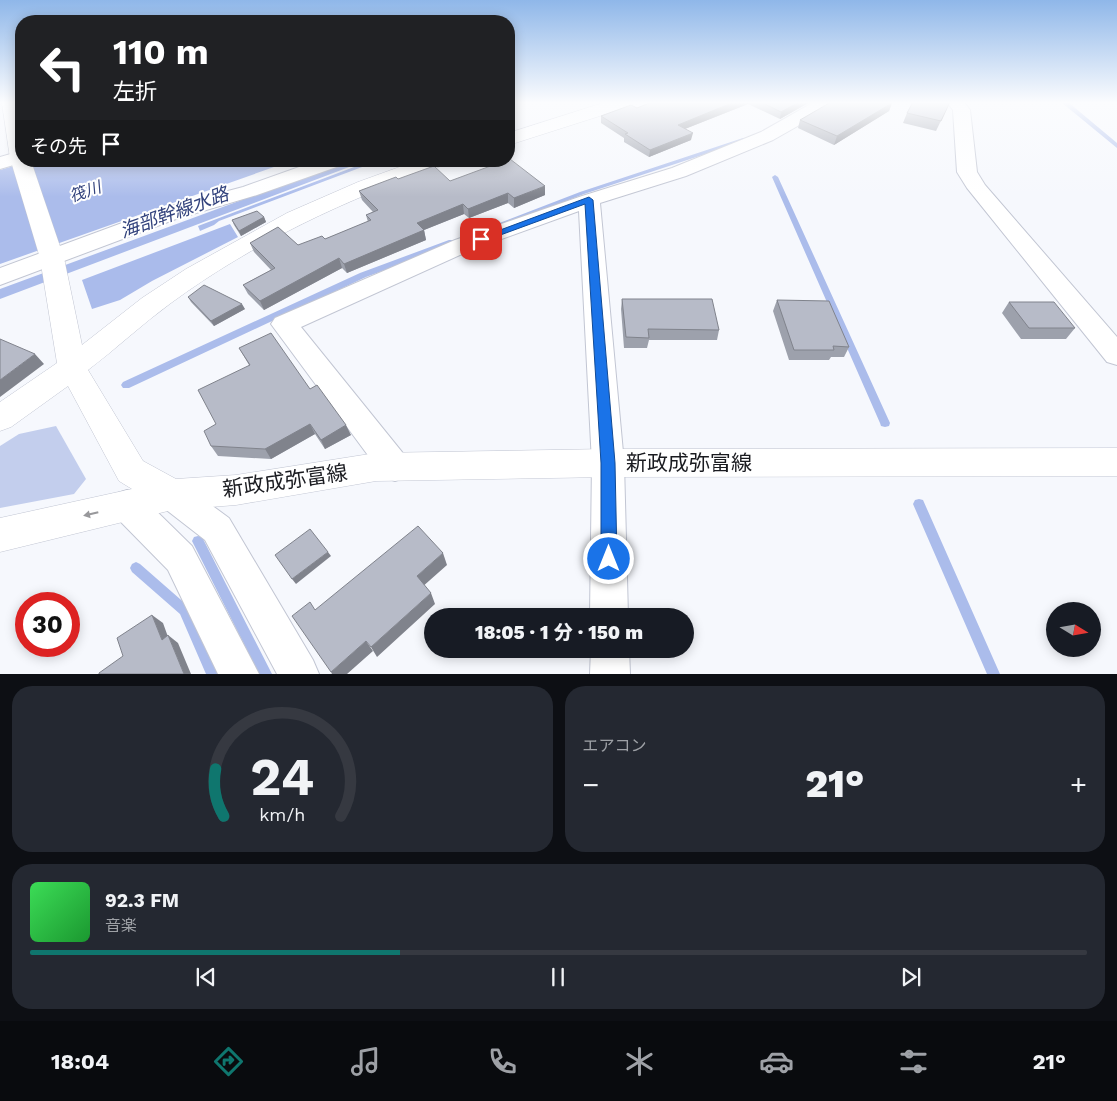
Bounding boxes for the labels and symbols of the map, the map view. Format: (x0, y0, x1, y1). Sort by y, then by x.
water label: 筏川 (67, 177, 105, 206)
water label: 海部幹線水路 (117, 181, 234, 243)
pin (460, 218, 502, 260)
street label: 新政成弥富線 (626, 450, 752, 475)
street label: 新政成弥富線 (221, 459, 349, 502)
one-way arrow (83, 510, 98, 518)
position arrow (582, 532, 634, 584)
speed limit sign: 30 (15, 592, 80, 657)
north arrow (1046, 602, 1101, 658)

